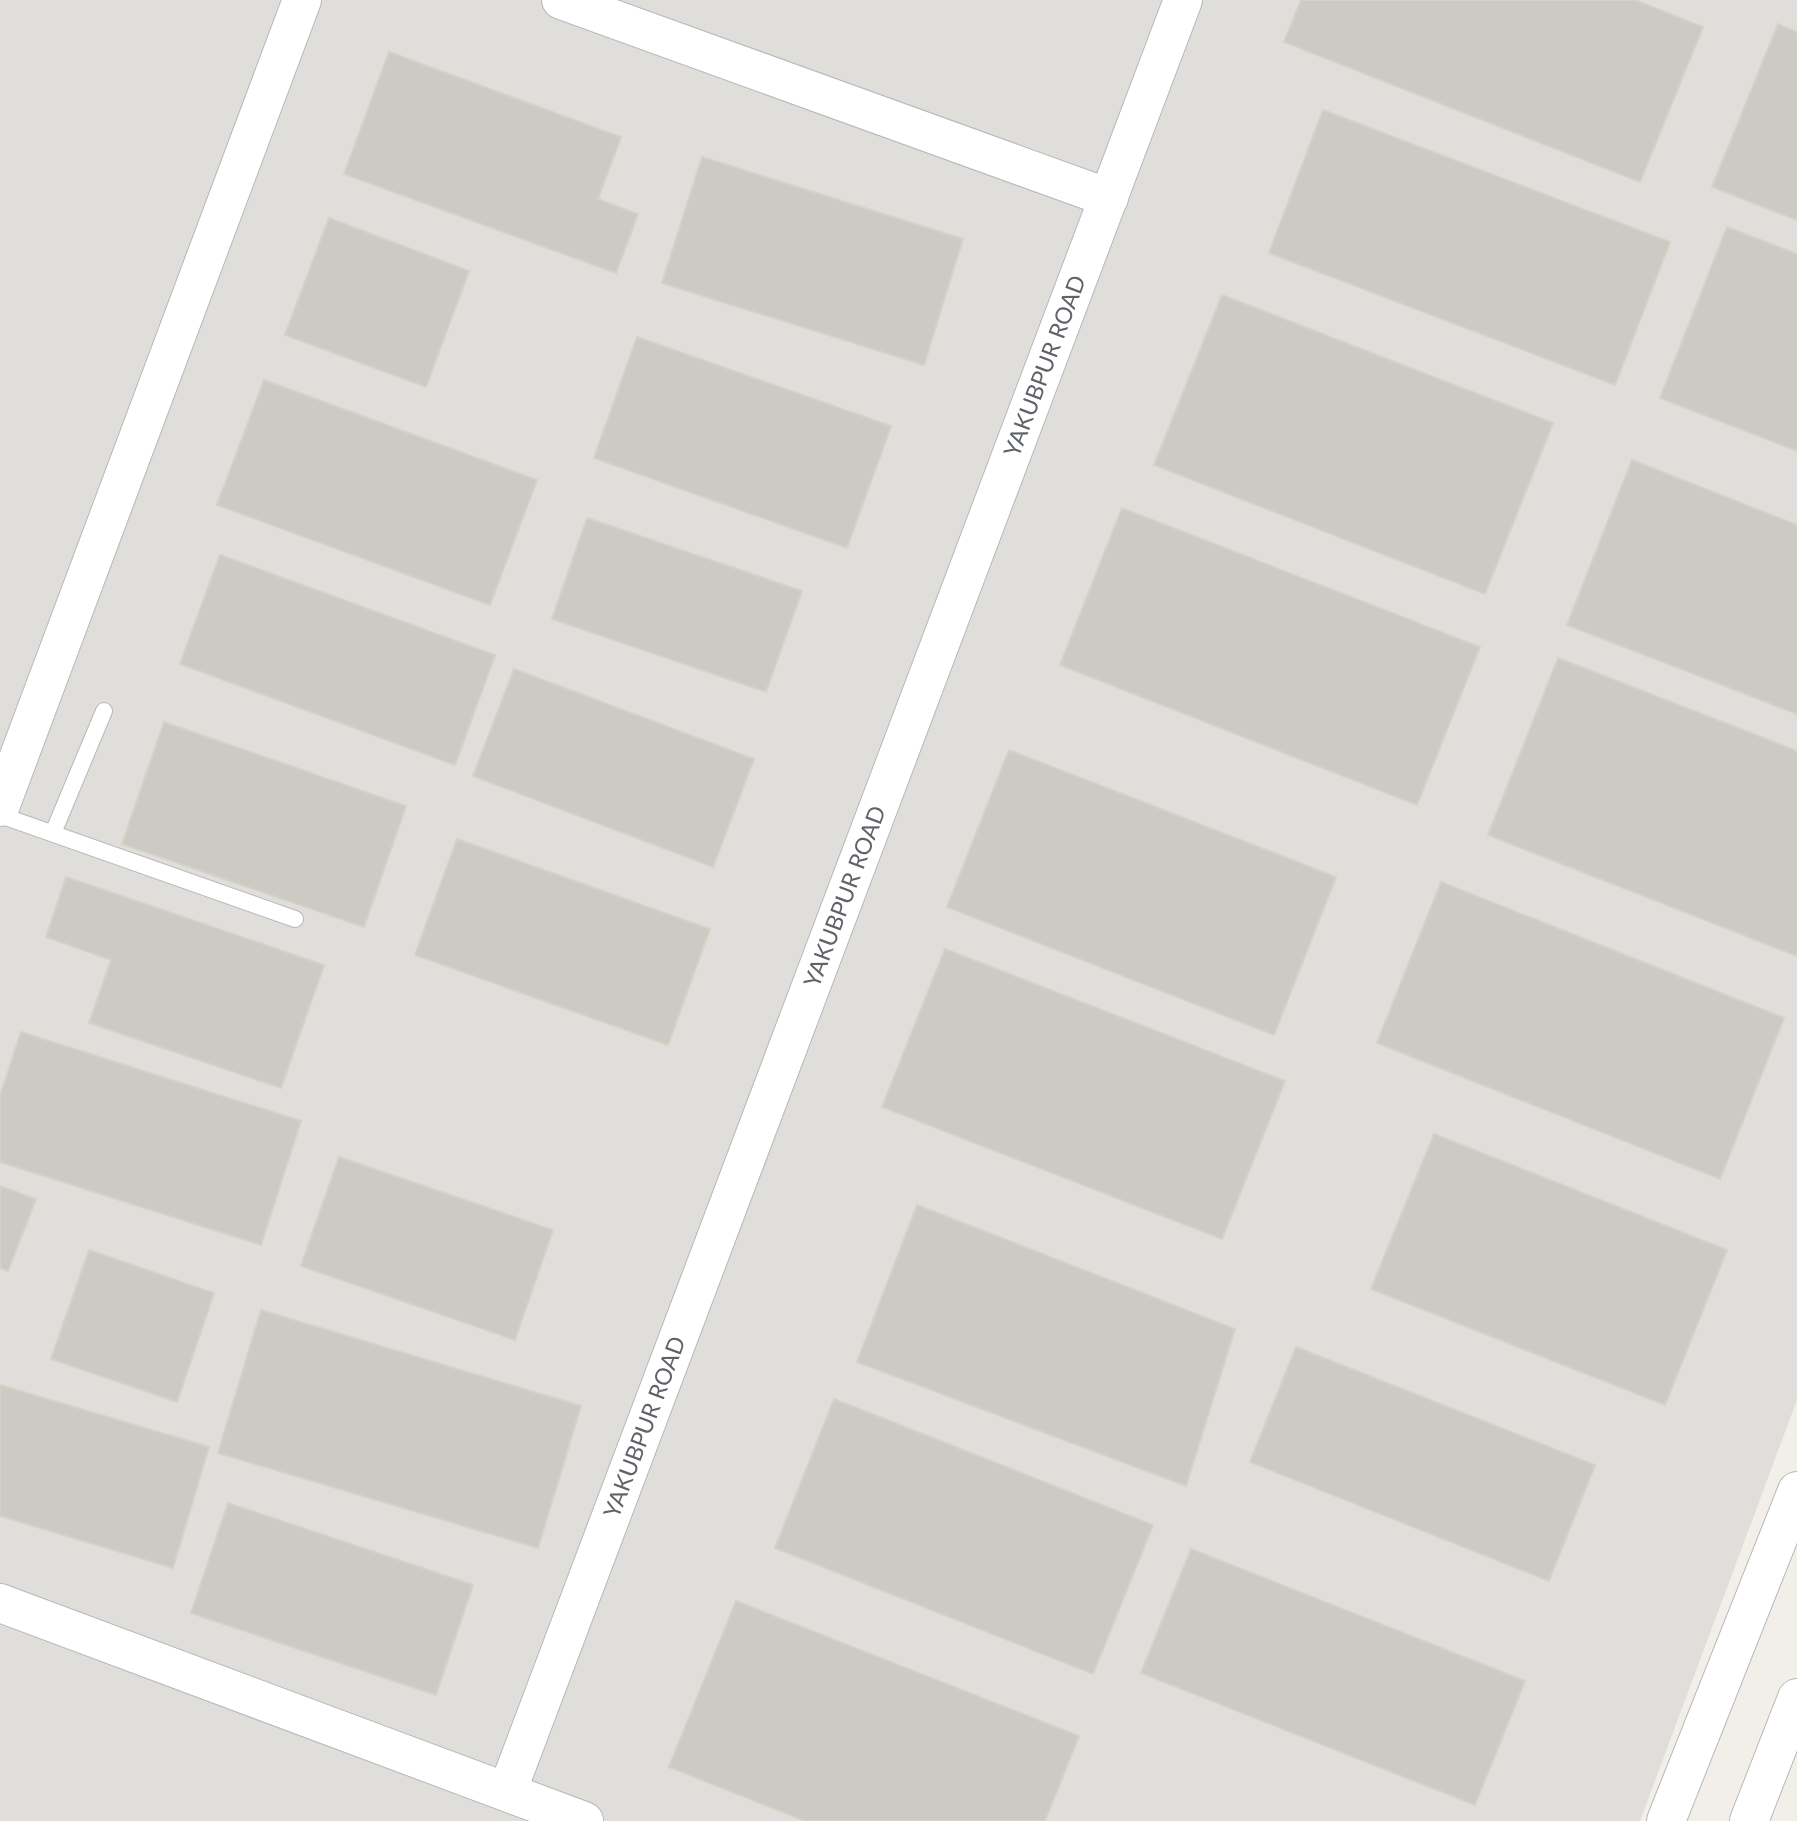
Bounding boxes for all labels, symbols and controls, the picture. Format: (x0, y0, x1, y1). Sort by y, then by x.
street label: YAKUBPUR ROAD (997, 271, 1091, 460)
street label: YAKUBPUR ROAD (797, 802, 891, 991)
street label: YAKUBPUR ROAD (597, 1332, 691, 1521)

